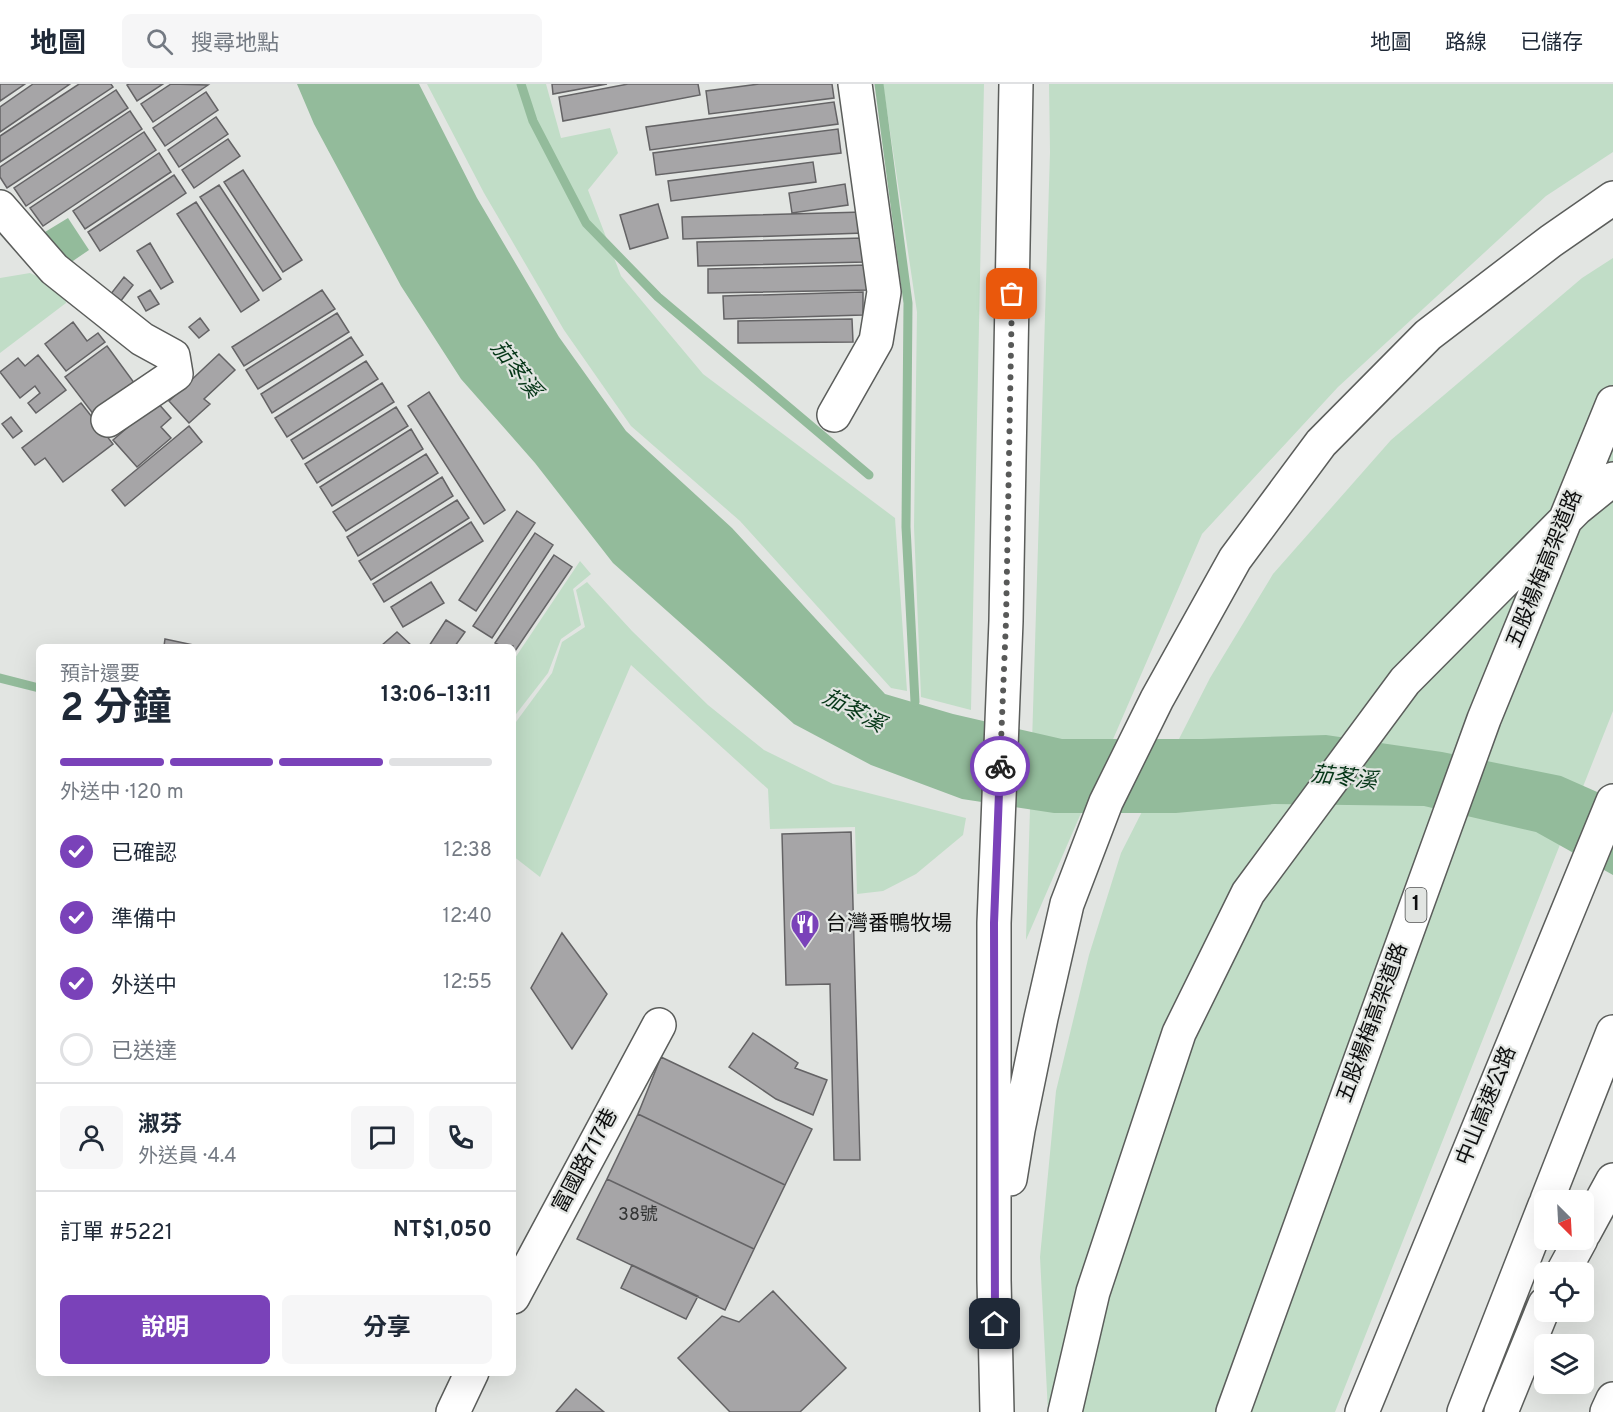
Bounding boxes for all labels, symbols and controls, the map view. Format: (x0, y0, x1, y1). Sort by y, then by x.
search box (122, 14, 542, 68)
icon: search (143, 25, 176, 58)
text: 地圖 (30, 27, 86, 63)
text: 地圖 (1370, 30, 1412, 57)
text: 路線 (1445, 30, 1487, 57)
text: 已儲存 (1520, 30, 1583, 57)
text: 搜尋地點 (191, 31, 279, 58)
pin (986, 268, 1037, 319)
icon: bag (995, 277, 1028, 310)
water label: 茄苳溪 (484, 336, 548, 407)
street label: 五股楊梅高架道路 (1501, 486, 1589, 652)
text: 預計還要 (60, 662, 140, 688)
text: 13:06–13:11 (381, 682, 492, 709)
water label: 茄苳溪 (818, 685, 891, 741)
text: 2 分鐘 (60, 686, 172, 735)
courier (970, 736, 1030, 796)
icon: bike (984, 750, 1017, 783)
water label: 茄苳溪 (1310, 762, 1381, 797)
text: 外送中 · 120 m (60, 780, 184, 806)
icon: check (60, 835, 93, 868)
text: 12:38 (444, 838, 492, 864)
text: 已確認 (111, 841, 177, 868)
road number: 1 (1406, 888, 1426, 922)
icon: check (60, 901, 93, 934)
text: 12:40 (443, 904, 492, 930)
text: 準備中 (111, 907, 177, 934)
restaurant icon: 台灣番鴨牧場 (789, 908, 821, 950)
place label: 台灣番鴨牧場 (826, 911, 952, 938)
street label: 五股楊梅高架道路 (1332, 939, 1414, 1107)
icon: check (60, 967, 93, 1000)
text: 12:55 (443, 970, 492, 996)
text: 外送中 (111, 973, 177, 1000)
text: 已送達 (111, 1039, 177, 1066)
street label: 中山高速公路 (1451, 1043, 1523, 1169)
street label: 富國路717巷 (547, 1104, 625, 1218)
button: person (60, 1106, 123, 1169)
button: chat (351, 1106, 414, 1169)
button: phone (429, 1106, 492, 1169)
text: 淑芬 (138, 1112, 182, 1139)
text: 外送員 · 4.4 (138, 1144, 237, 1170)
north arrow (1534, 1190, 1594, 1250)
map controls (1534, 1190, 1594, 1394)
house number: 38號 (618, 1204, 658, 1227)
text: NT$1,050 (393, 1217, 492, 1244)
text: 訂單 #5221 (60, 1220, 173, 1247)
button: locate (1534, 1262, 1594, 1322)
button: 說明 (60, 1295, 270, 1364)
button: 分享 (282, 1295, 492, 1364)
pin (969, 1298, 1020, 1349)
icon: home (978, 1307, 1011, 1340)
button: layers (1534, 1334, 1594, 1394)

